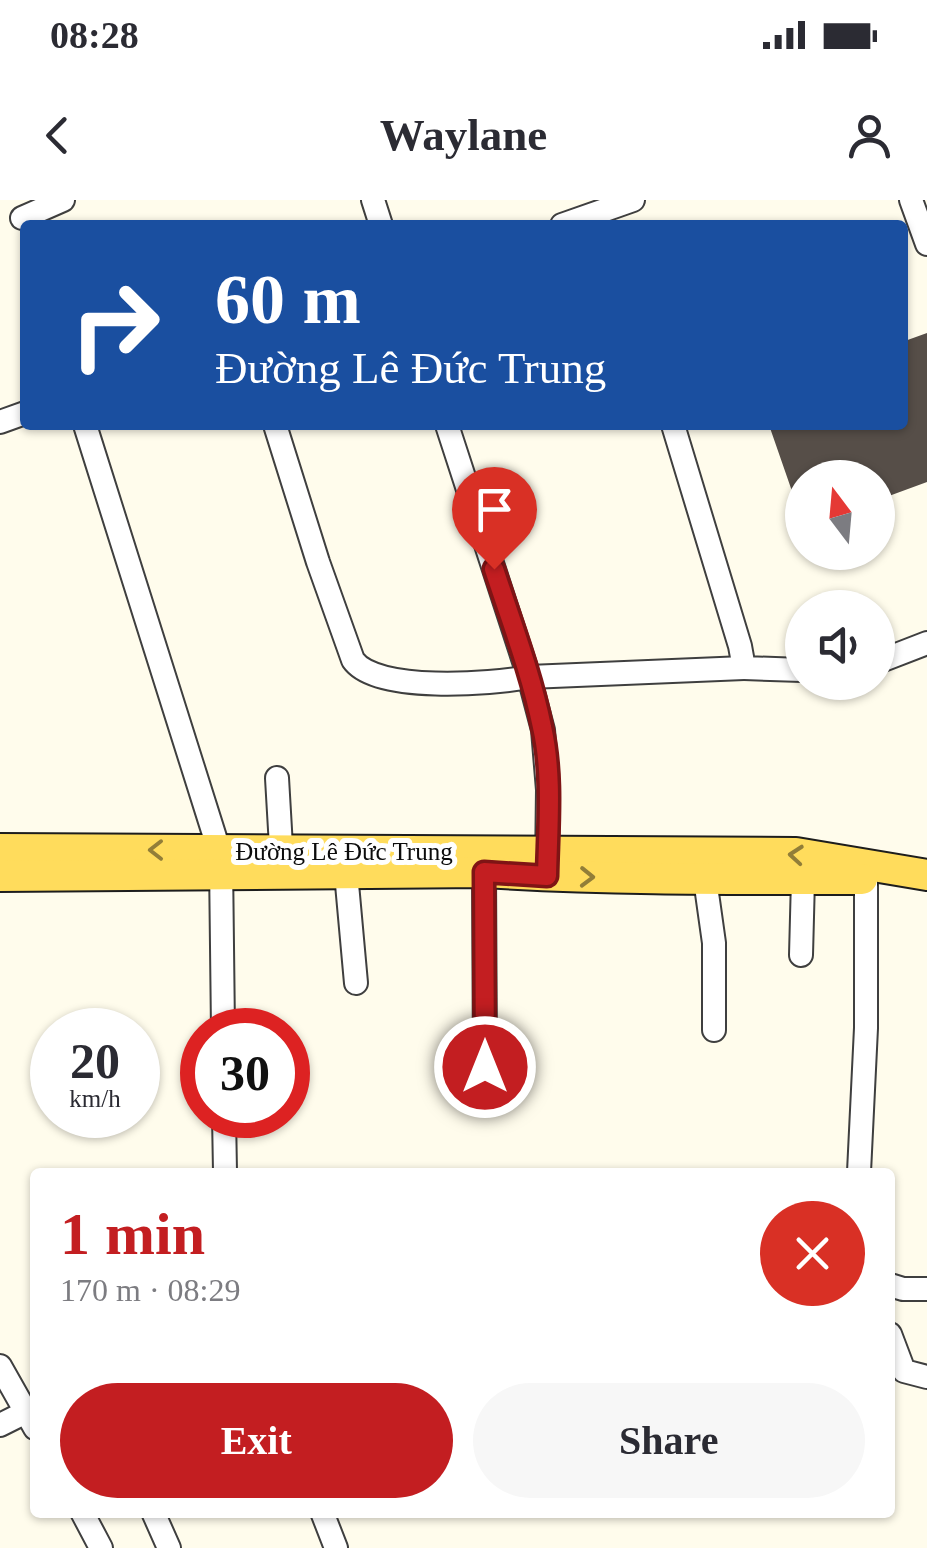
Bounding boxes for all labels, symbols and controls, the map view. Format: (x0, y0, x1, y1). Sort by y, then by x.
text: 08:28 (50, 14, 139, 56)
icon: back (30, 108, 85, 163)
icon: person (842, 108, 897, 163)
text: Waylane (380, 110, 547, 160)
icon: right (50, 260, 180, 390)
text: 60 m (215, 261, 361, 338)
text: Đường Lê Đức Trung (215, 343, 606, 393)
north arrow (785, 460, 895, 570)
map controls (785, 460, 895, 700)
pin (452, 467, 537, 570)
icon: arrive (467, 482, 522, 537)
button: sound (785, 590, 895, 700)
street label: Đường Lê Đức Trung (235, 838, 453, 865)
one-way arrow (148, 839, 164, 861)
one-way arrow (788, 844, 804, 866)
one-way arrow (580, 866, 596, 887)
speed limit sign: 30 (180, 1008, 310, 1138)
position arrow (433, 1015, 537, 1119)
text: 20 (70, 1033, 120, 1089)
text: km/h (69, 1085, 121, 1112)
text: 1 min (60, 1201, 205, 1267)
button: close (760, 1201, 865, 1306)
text: 170 m · 08:29 (60, 1272, 240, 1308)
button: Exit (60, 1383, 453, 1498)
button: Share (473, 1383, 865, 1498)

